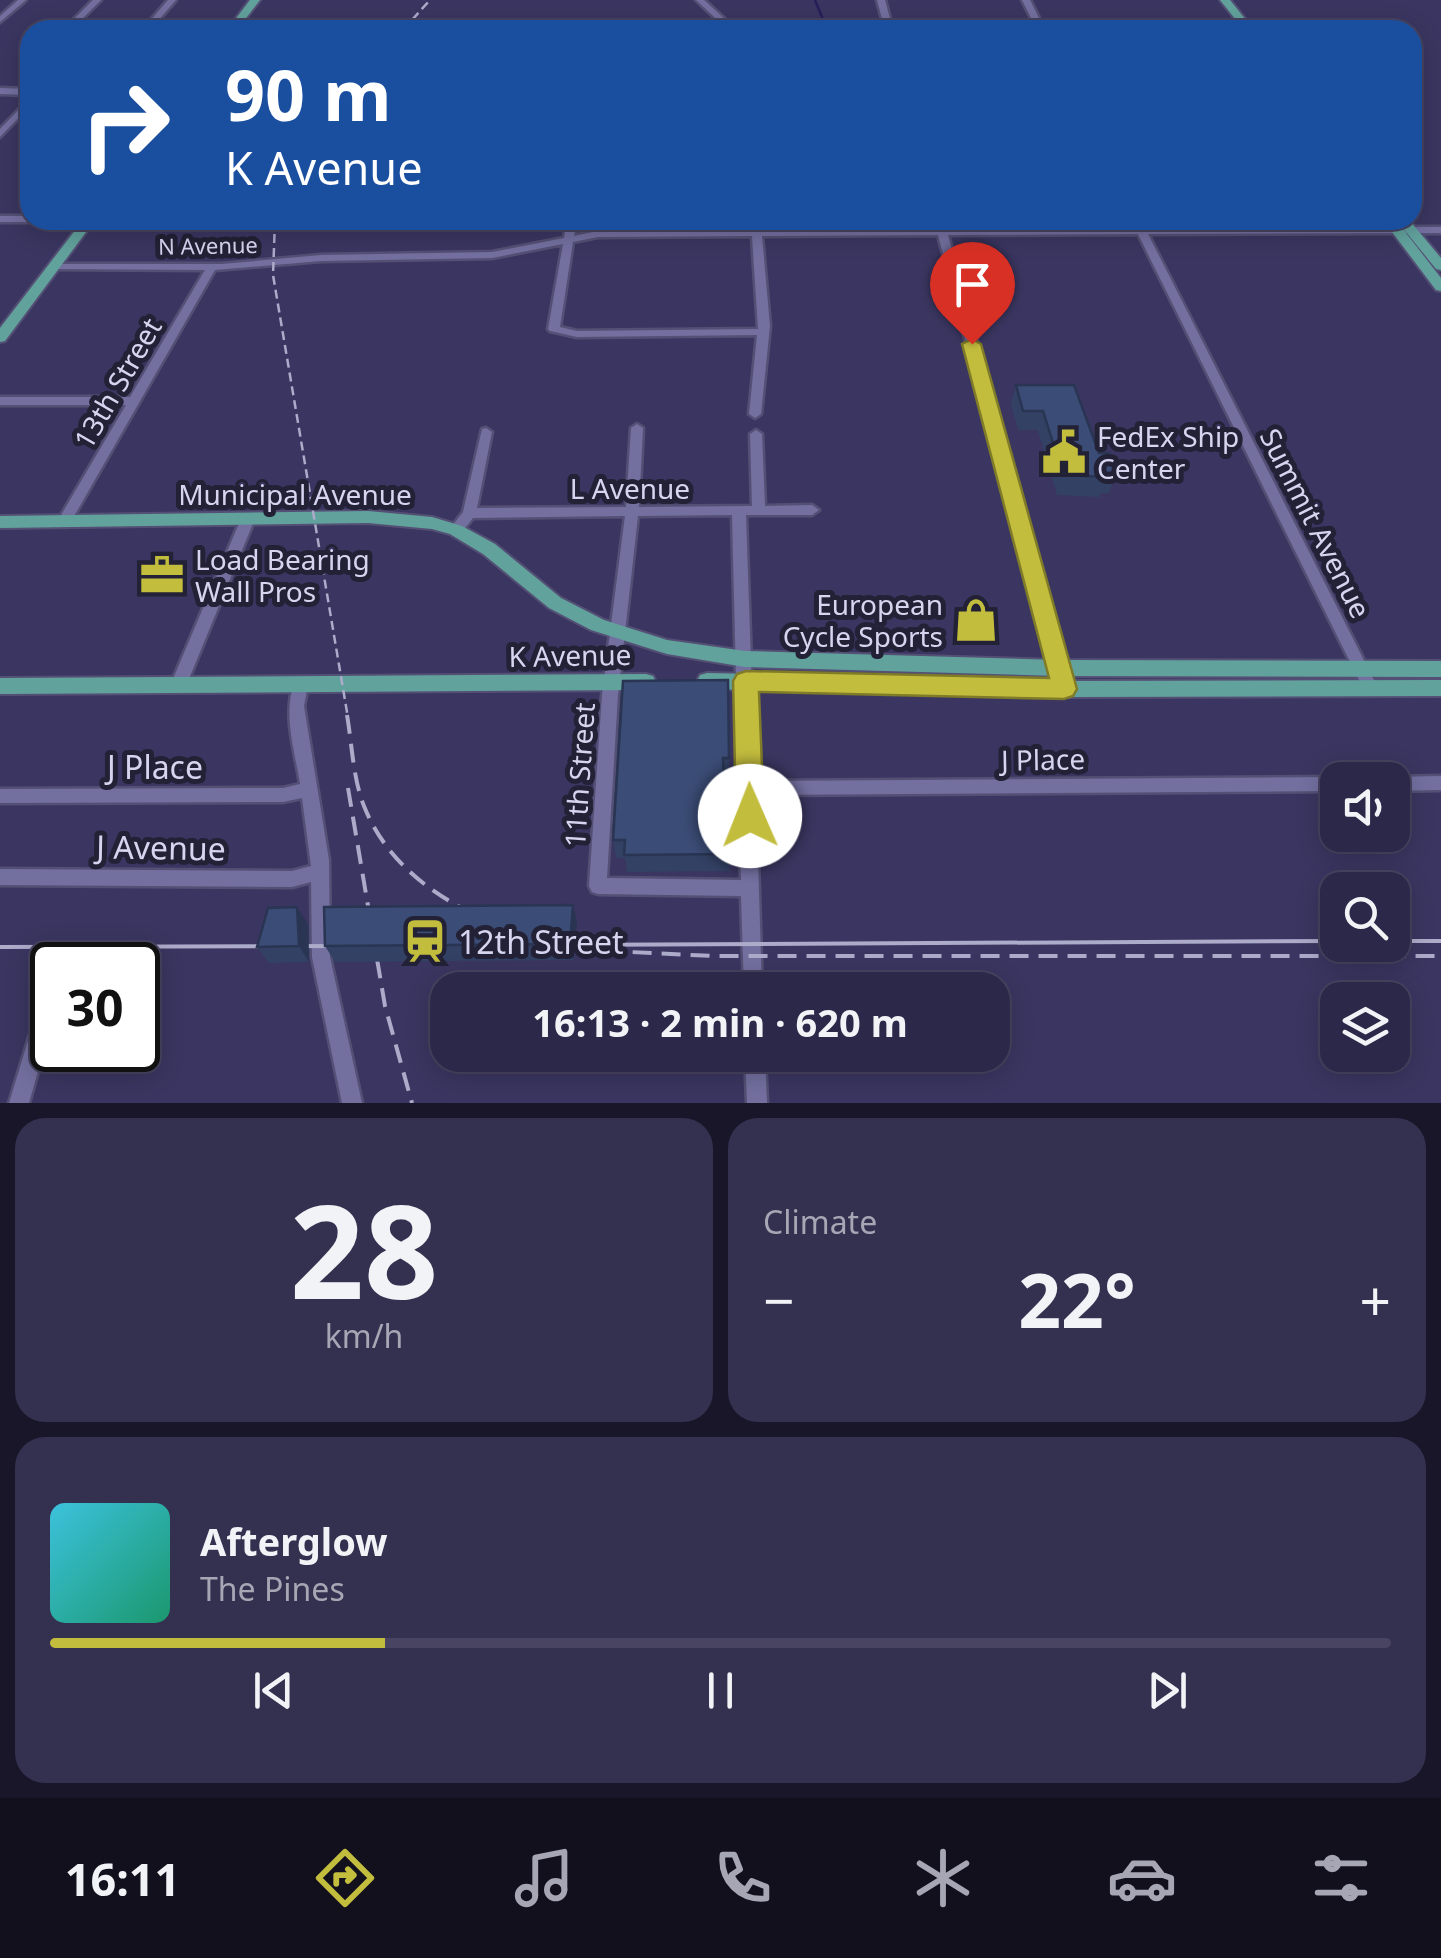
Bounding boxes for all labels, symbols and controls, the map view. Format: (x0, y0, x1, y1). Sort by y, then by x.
text: 90 m (225, 46, 392, 142)
icon: right (60, 60, 190, 190)
text: K Avenue (225, 137, 423, 198)
street label: N Avenue (158, 229, 258, 261)
pin (930, 242, 1015, 345)
icon: arrive (945, 257, 1000, 312)
street label: 13th Street (64, 311, 170, 455)
place label: FedEx Ship Center (1097, 417, 1239, 487)
street label: Summit Avenue (1252, 422, 1380, 624)
public building icon: FedEx Ship Center (1040, 428, 1088, 476)
street label: L Avenue (570, 469, 690, 507)
street label: Municipal Avenue (178, 475, 412, 513)
place label: Load Bearing Wall Pros (195, 540, 370, 610)
office icon: Load Bearing Wall Pros (138, 551, 186, 599)
place label: European Cycle Sports (783, 585, 943, 655)
shop icon: European Cycle Sports (952, 596, 1000, 644)
street label: K Avenue (508, 635, 632, 675)
street label: 11th Street (555, 701, 603, 849)
street label: J Place (998, 739, 1085, 779)
street label: J Place (104, 745, 203, 788)
map controls (1320, 762, 1410, 1072)
button: sound (1320, 762, 1410, 852)
position arrow (698, 764, 802, 868)
street label: J Avenue (93, 824, 226, 870)
button: search (1320, 872, 1410, 962)
station icon: 12th Street (401, 917, 449, 965)
place label: 12th Street (458, 920, 624, 963)
speed limit sign: 30 (30, 942, 160, 1072)
button: layers (1320, 982, 1410, 1072)
text: 16:13 · 2 min · 620 m (532, 996, 908, 1048)
text: 28 (290, 1160, 438, 1337)
text: Climate (763, 1200, 877, 1243)
text: 22° (1018, 1248, 1136, 1350)
text: − (763, 1262, 794, 1337)
text: + (1360, 1262, 1391, 1337)
text: km/h (325, 1314, 403, 1357)
text: Afterglow (200, 1515, 388, 1567)
text: The Pines (200, 1567, 345, 1610)
icon: previous (246, 1663, 301, 1718)
icon: pause (693, 1663, 748, 1718)
icon: next (1140, 1663, 1195, 1718)
icon: directions (310, 1843, 380, 1913)
icon: music (509, 1843, 579, 1913)
icon: phone (708, 1843, 778, 1913)
icon: climate (908, 1843, 978, 1913)
icon: car (1107, 1843, 1177, 1913)
icon: filters (1306, 1843, 1376, 1913)
text: 16:11 (65, 1848, 180, 1909)

